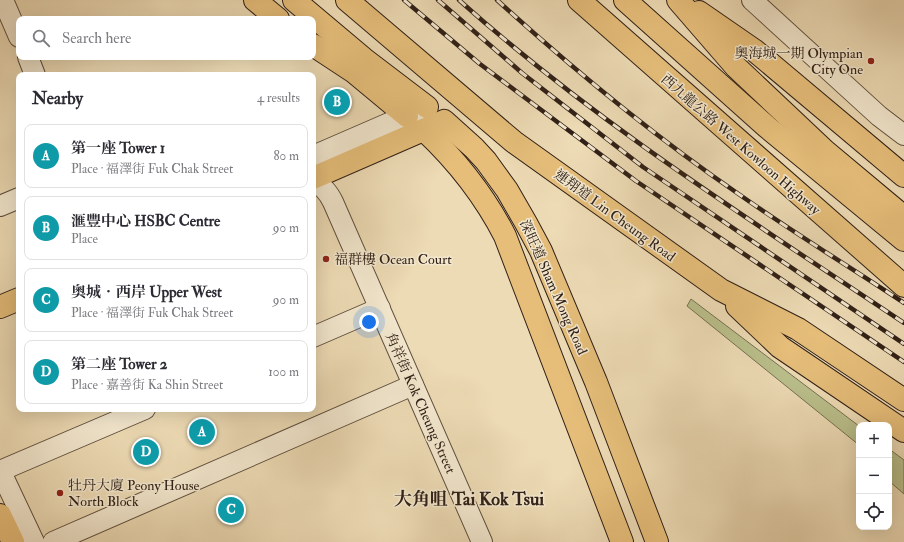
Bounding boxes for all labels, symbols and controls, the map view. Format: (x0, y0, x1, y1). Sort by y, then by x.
search box (16, 16, 316, 60)
icon: search (30, 27, 52, 49)
text: Search here (62, 29, 131, 48)
place label: 奧海城一期 Olympian City One (735, 45, 863, 79)
marker: 奧海城一期 Olympian City One (866, 56, 876, 66)
street label: 西九龍公路 West Kowloon Highway (657, 71, 824, 220)
pin: B (324, 87, 350, 117)
text: Nearby (32, 88, 83, 109)
text: 4 results (257, 90, 300, 106)
text: 第一座 Tower 1 (71, 139, 165, 158)
text: A (42, 148, 50, 164)
text: 80 m (273, 148, 299, 164)
text: Place · 福澤街 Fuk Chak Street (71, 161, 233, 177)
street label: 連翔道 Lin Cheung Road (551, 166, 679, 265)
text: 滙豐中心 HSBC Centre (71, 212, 220, 231)
street label: 深旺道 Sham Mong Road (516, 217, 591, 357)
text: B (42, 220, 50, 236)
text: 90 m (273, 220, 299, 236)
text: Place (71, 231, 98, 247)
place label: 福群樓 Ocean Court (334, 251, 452, 268)
marker: 福群樓 Ocean Court (321, 254, 331, 264)
text: 奧城．西岸 Upper West (71, 283, 222, 302)
text: C (41, 292, 51, 308)
text: 90 m (273, 292, 299, 308)
text: Place · 福澤街 Fuk Chak Street (71, 305, 233, 321)
your location (359, 312, 379, 332)
street label: 角祥街 Kok Cheung Street (382, 330, 459, 477)
text: 第二座 Tower 2 (71, 355, 167, 374)
text: D (41, 364, 51, 380)
text: 100 m (268, 364, 299, 380)
text: Place · 嘉善街 Ka Shin Street (71, 377, 223, 393)
pin: A (189, 417, 215, 447)
map controls (856, 422, 892, 530)
button: + (856, 422, 892, 458)
pin: D (133, 437, 159, 467)
button: − (856, 458, 892, 494)
place label: 牡丹大廈 Peony House North Block (68, 477, 200, 510)
marker: 牡丹大廈 Peony House North Block (55, 488, 65, 498)
district label: 大角咀 Tai Kok Tsui (394, 488, 544, 511)
button: locate (856, 494, 892, 530)
pin: C (218, 495, 244, 525)

